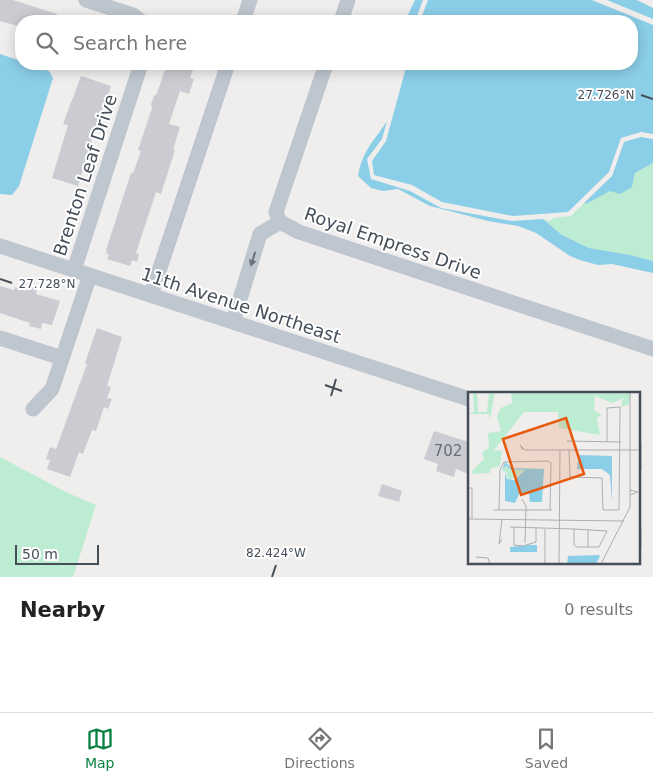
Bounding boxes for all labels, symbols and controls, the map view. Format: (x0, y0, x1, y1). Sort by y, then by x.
search box (15, 15, 638, 70)
icon: search (33, 29, 61, 57)
text: Search here (73, 32, 187, 54)
text: 27.726°N (578, 88, 634, 102)
street label: Brenton Leaf Drive (49, 91, 121, 259)
street label: Royal Empress Drive (302, 203, 484, 283)
one-way arrow (249, 251, 257, 266)
street label: 11th Avenue Northeast (139, 263, 343, 347)
text: 27.728°N (19, 277, 75, 291)
inset map (468, 392, 640, 564)
house number: 702 (434, 442, 462, 460)
scale bar (15, 542, 99, 565)
text: 50 m (22, 546, 58, 562)
text: 82.424°W (246, 546, 306, 560)
text: Nearby (20, 598, 105, 622)
text: 0 results (564, 600, 633, 619)
tab: Map (85, 725, 114, 771)
tab: Directions (284, 725, 355, 771)
tab: Saved (525, 725, 568, 771)

